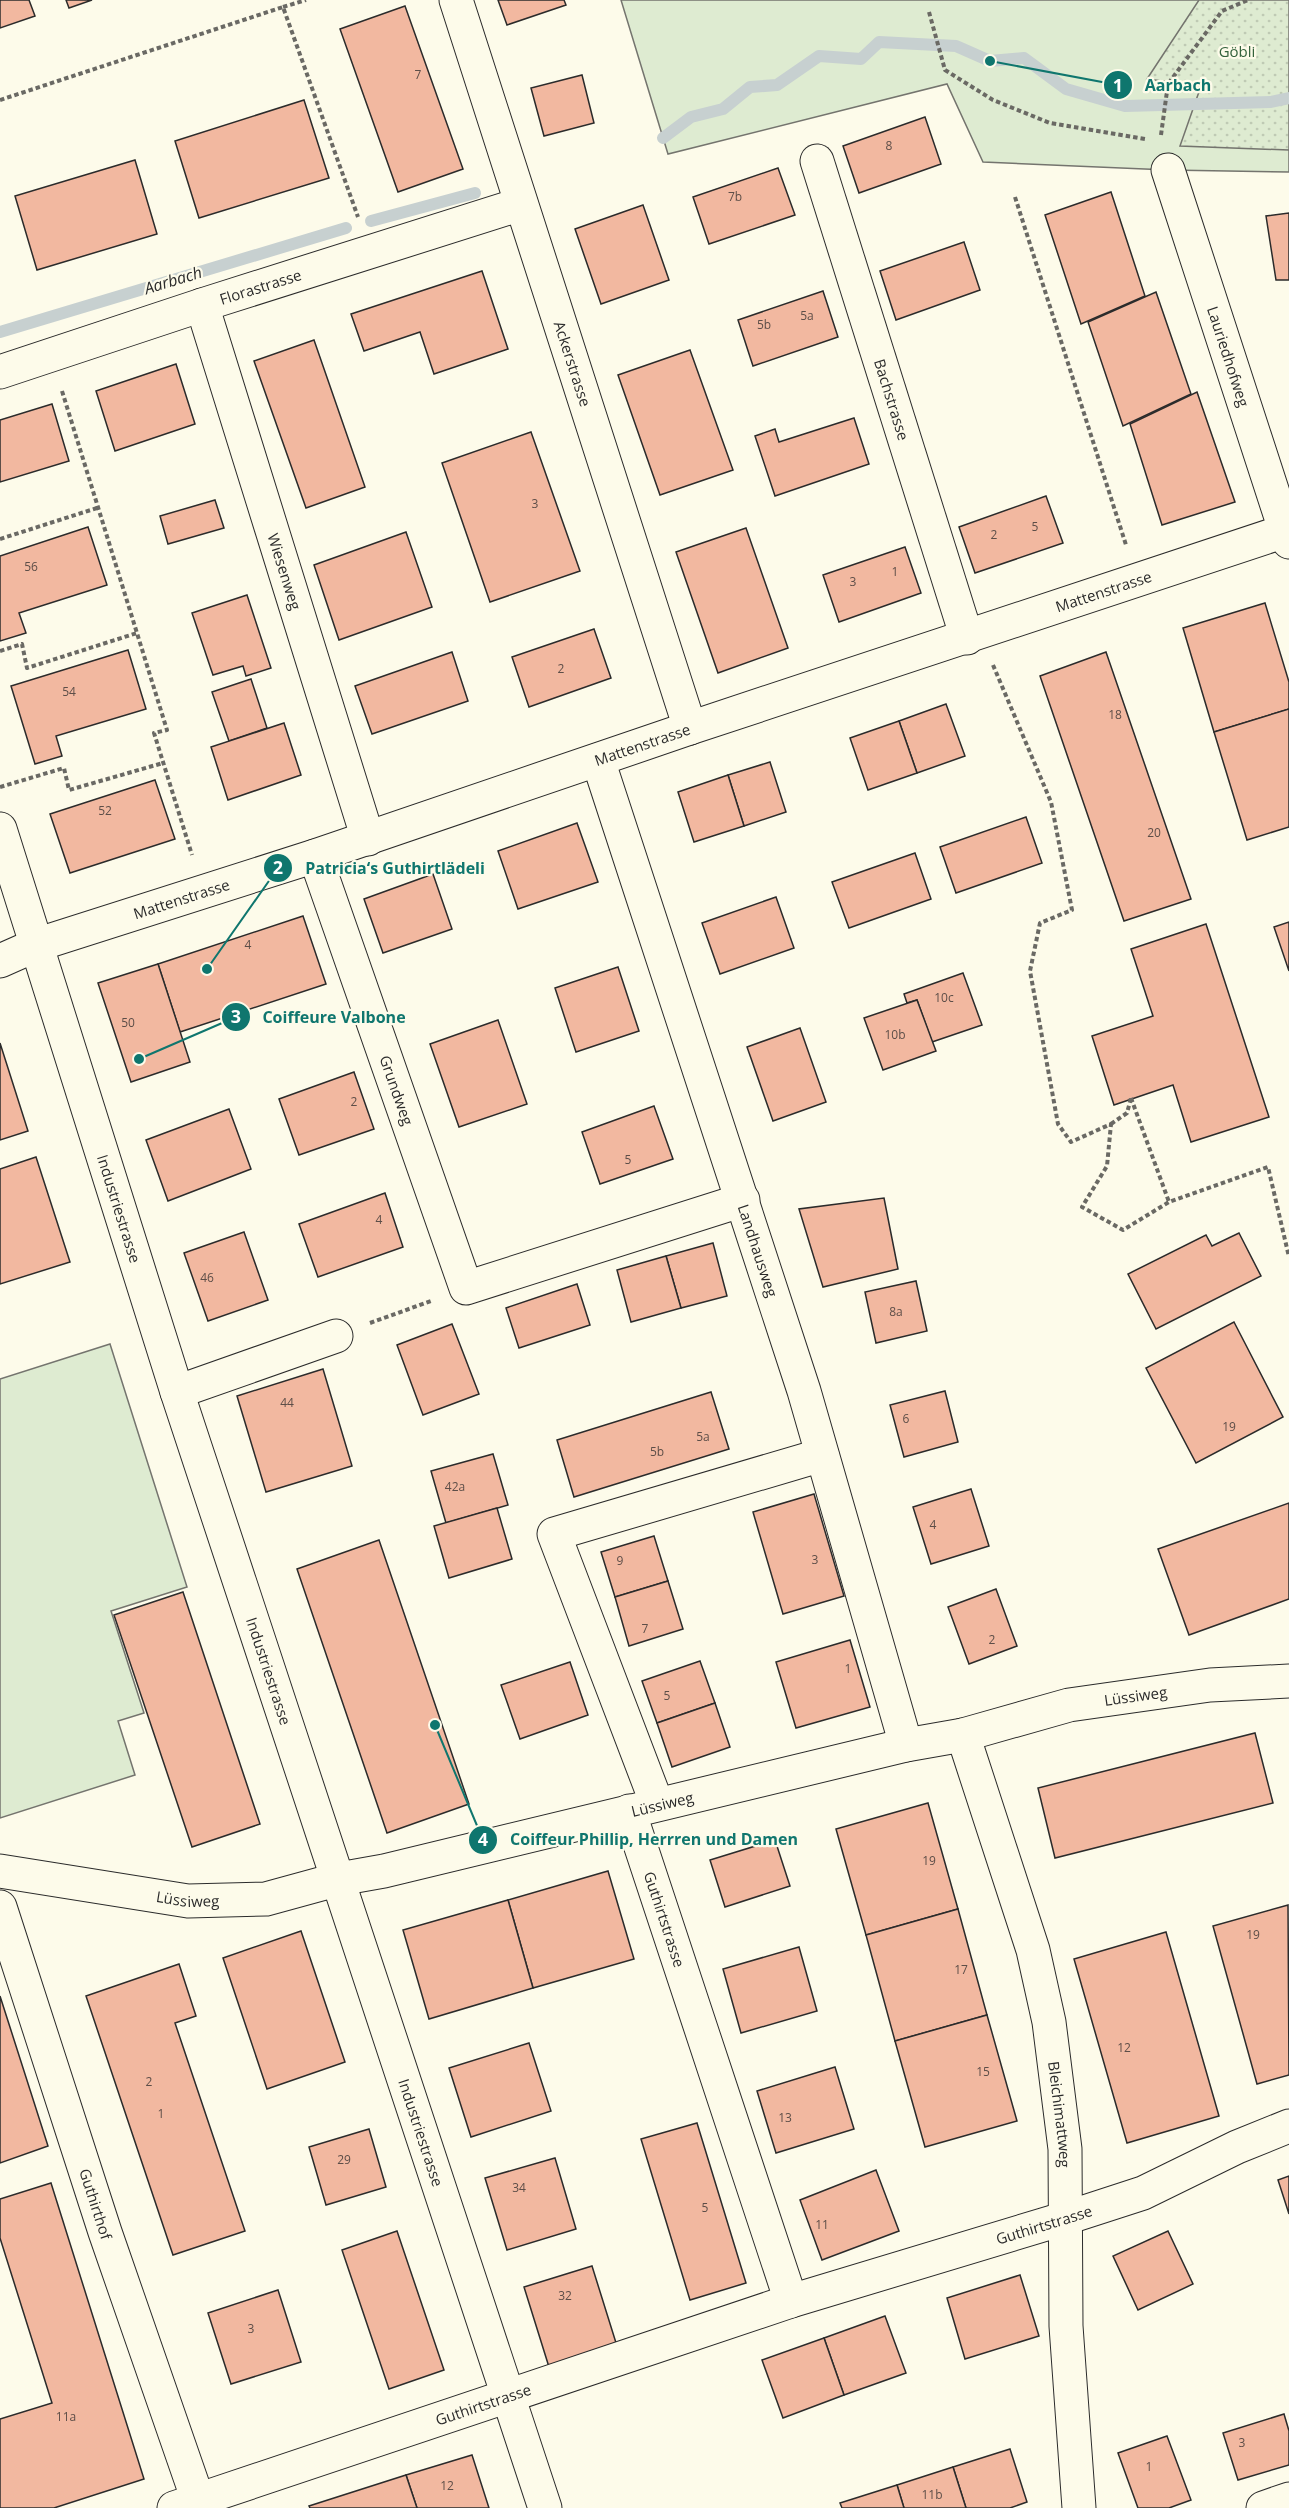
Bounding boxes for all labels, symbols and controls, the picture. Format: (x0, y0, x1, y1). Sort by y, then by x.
park label: Göbli (1219, 41, 1255, 61)
house number: 7 (415, 66, 422, 83)
callout: Aarbach (1103, 68, 1224, 102)
text: 1 (1113, 73, 1123, 97)
text: Aarbach (1145, 74, 1211, 96)
house number: 8 (886, 137, 893, 154)
house number: 7b (728, 188, 742, 205)
water label: Aarbach (141, 261, 204, 299)
street label: Florastrasse (217, 264, 304, 309)
street label: Lauriedhofweg (1203, 304, 1254, 409)
house number: 5a (800, 307, 814, 324)
house number: 5b (757, 316, 771, 333)
street label: Ackerstrasse (550, 318, 596, 409)
street label: Bachstrasse (870, 356, 914, 443)
house number: 3 (532, 495, 539, 512)
house number: 5 (1032, 518, 1039, 535)
house number: 2 (991, 526, 998, 543)
street label: Wiesenweg (264, 531, 306, 612)
house number: 56 (24, 558, 38, 575)
house number: 1 (892, 563, 898, 580)
street label: Mattenstrasse (1053, 566, 1154, 616)
house number: 3 (850, 573, 857, 590)
house number: 2 (558, 660, 565, 677)
house number: 54 (62, 683, 76, 700)
house number: 18 (1108, 706, 1122, 723)
street label: Mattenstrasse (592, 719, 693, 770)
house number: 52 (98, 802, 112, 819)
house number: 20 (1147, 824, 1161, 841)
callout: Patricia‘s Guthirtlädeli (263, 851, 497, 885)
text: 2 (273, 855, 283, 879)
text: Patricia‘s Guthirtlädeli (305, 857, 485, 879)
street label: Mattenstrasse (131, 874, 232, 923)
house number: 4 (245, 936, 252, 953)
house number: 10c (934, 989, 954, 1006)
callout: Coiffeure Valbone (221, 1000, 418, 1034)
text: 3 (231, 1004, 241, 1028)
text: Coiffeure Valbone (262, 1006, 406, 1028)
house number: 50 (121, 1014, 135, 1031)
house number: 10b (884, 1026, 906, 1043)
street label: Grundweg (375, 1052, 418, 1128)
house number: 2 (351, 1093, 358, 1110)
house number: 5 (625, 1151, 632, 1168)
street label: Industriestrasse (93, 1152, 146, 1265)
street label: Landhausweg (734, 1201, 783, 1300)
house number: 4 (376, 1211, 383, 1228)
house number: 46 (200, 1269, 214, 1286)
house number: 8a (889, 1303, 903, 1320)
house number: 44 (280, 1394, 294, 1411)
house number: 6 (903, 1410, 910, 1427)
house number: 19 (1222, 1418, 1236, 1435)
house number: 5a (696, 1428, 710, 1445)
house number: 5b (650, 1443, 664, 1460)
house number: 42a (445, 1478, 465, 1495)
house number: 4 (930, 1516, 937, 1533)
house number: 3 (812, 1551, 819, 1568)
house number: 9 (617, 1552, 624, 1569)
street label: Industriestrasse (242, 1615, 296, 1728)
house number: 7 (642, 1620, 649, 1637)
house number: 2 (989, 1631, 996, 1648)
house number: 1 (845, 1660, 851, 1677)
street label: Lüssiweg (1103, 1681, 1168, 1710)
house number: 5 (664, 1687, 671, 1704)
street label: Lüssiweg (629, 1787, 695, 1821)
callout: Coiffeur Phillip, Herrren und Damen (468, 1823, 810, 1857)
text: 4 (478, 1827, 488, 1851)
text: Coiffeur Phillip, Herrren und Damen (510, 1828, 798, 1850)
house number: 19 (922, 1852, 936, 1869)
street label: Guthirtstrasse (640, 1869, 690, 1970)
street label: Lüssiweg (155, 1886, 220, 1911)
house number: 19 (1246, 1926, 1260, 1943)
house number: 17 (954, 1961, 968, 1978)
house number: 12 (1117, 2039, 1131, 2056)
street label: Bleichimattweg (1044, 2060, 1075, 2168)
house number: 15 (976, 2063, 990, 2080)
house number: 2 (146, 2073, 153, 2090)
street label: Industriestrasse (394, 2076, 448, 2189)
house number: 1 (158, 2105, 164, 2122)
house number: 13 (778, 2109, 792, 2126)
house number: 29 (337, 2151, 351, 2168)
street label: Guthirthof (75, 2166, 117, 2243)
house number: 34 (512, 2179, 526, 2196)
house number: 5 (702, 2199, 709, 2216)
street label: Guthirtstrasse (993, 2200, 1095, 2249)
house number: 11 (815, 2216, 829, 2233)
house number: 32 (558, 2287, 572, 2304)
house number: 3 (248, 2320, 255, 2337)
street label: Guthirtstrasse (433, 2379, 534, 2430)
house number: 11a (56, 2408, 76, 2425)
house number: 3 (1239, 2434, 1246, 2451)
house number: 1 (1146, 2458, 1152, 2475)
house number: 12 (440, 2477, 454, 2494)
house number: 11b (921, 2486, 943, 2503)

